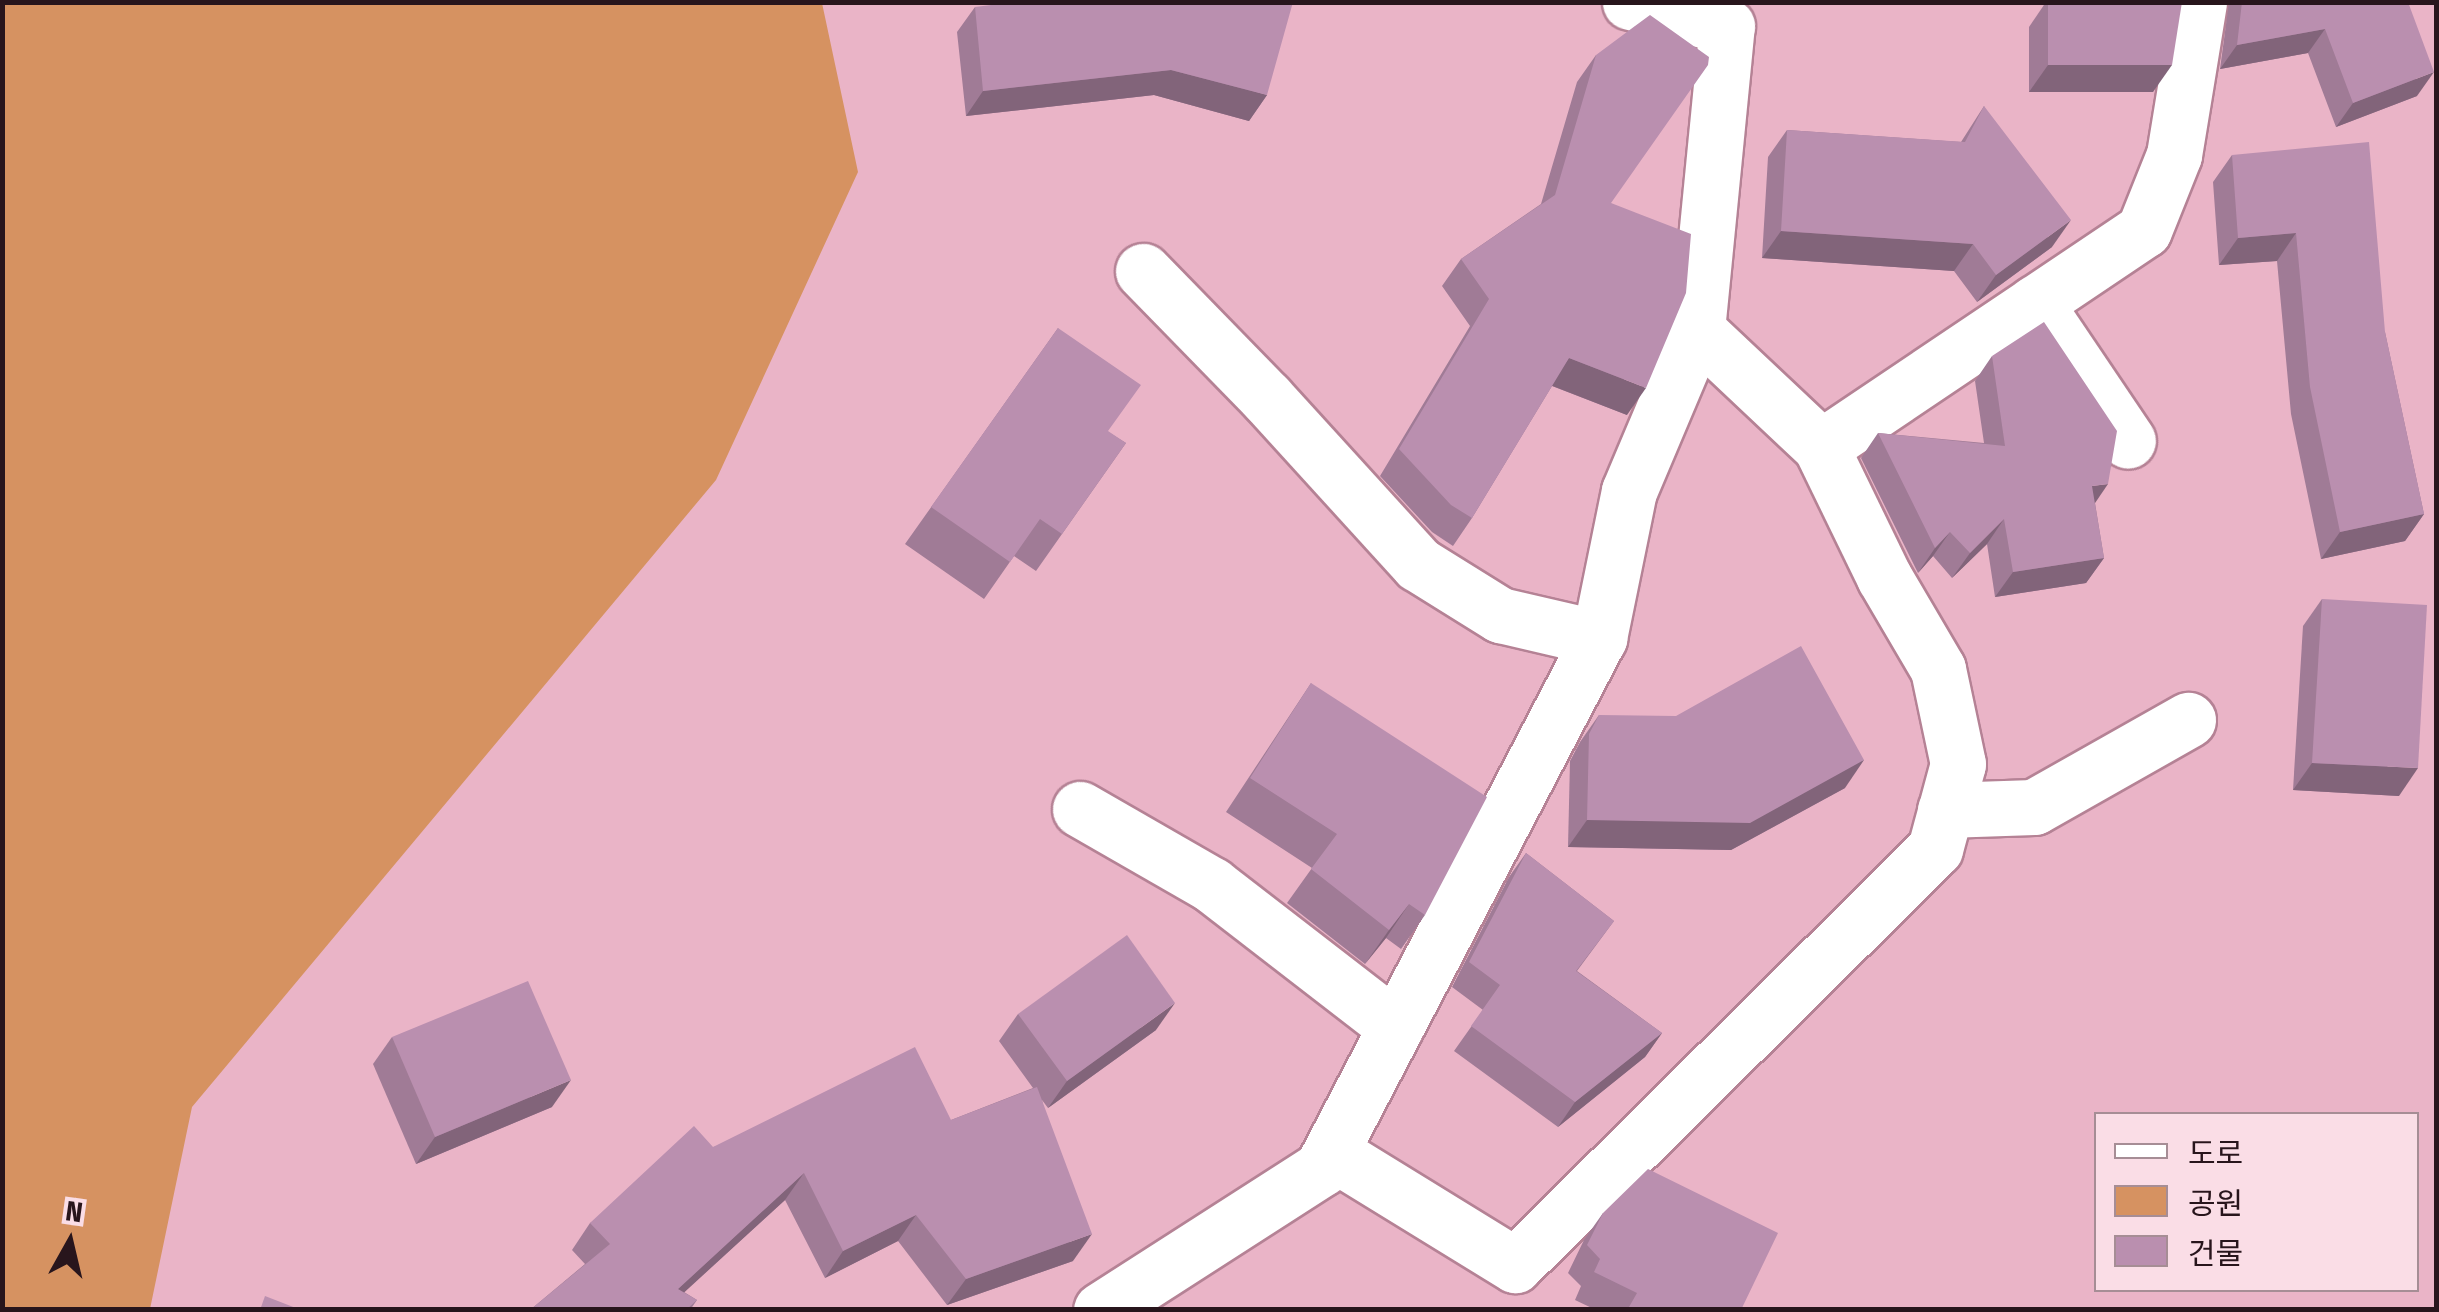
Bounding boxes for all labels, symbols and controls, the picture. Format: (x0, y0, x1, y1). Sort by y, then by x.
legend (2094, 1112, 2419, 1292)
text: 도로 (2188, 1136, 2243, 1172)
text: 공원 (2188, 1186, 2243, 1222)
north arrow (20, 1192, 120, 1292)
text: N (64, 1194, 85, 1229)
text: 건물 (2188, 1236, 2243, 1272)

